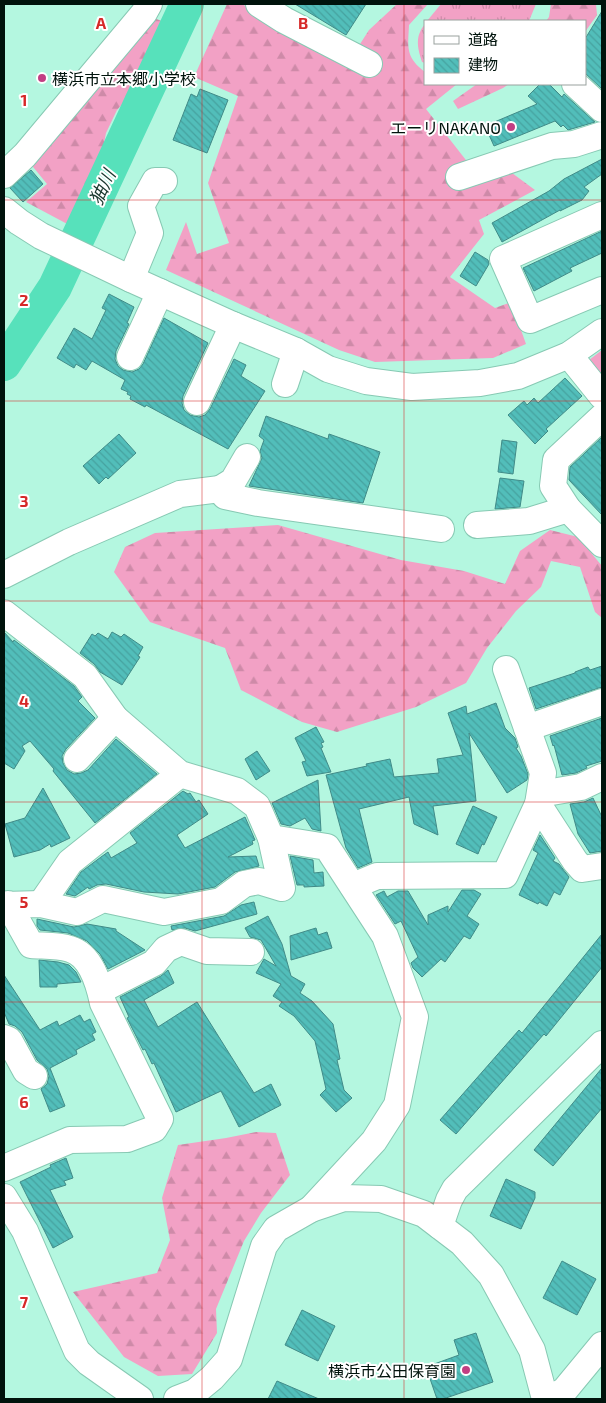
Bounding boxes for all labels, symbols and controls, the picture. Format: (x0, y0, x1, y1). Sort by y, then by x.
text: A (96, 13, 107, 32)
text: B (298, 13, 308, 32)
legend (424, 20, 586, 85)
text: 道路 (468, 30, 498, 48)
text: 建物 (468, 55, 498, 73)
place label: 横浜市立本郷小学校 (52, 69, 196, 88)
marker: 横浜市立本郷小学校 (36, 72, 48, 84)
text: 1 (21, 90, 27, 109)
place label: エーリNAKANO (390, 118, 501, 137)
marker: エーリNAKANO (505, 121, 517, 133)
water label: 㹨川 (84, 164, 120, 208)
text: 2 (19, 290, 29, 309)
text: 3 (19, 491, 29, 510)
text: 4 (19, 691, 29, 710)
text: 5 (20, 892, 29, 911)
text: 6 (19, 1092, 29, 1111)
text: 7 (20, 1292, 29, 1311)
place label: 横浜市公田保育園 (328, 1361, 456, 1380)
marker: 横浜市公田保育園 (460, 1364, 472, 1376)

